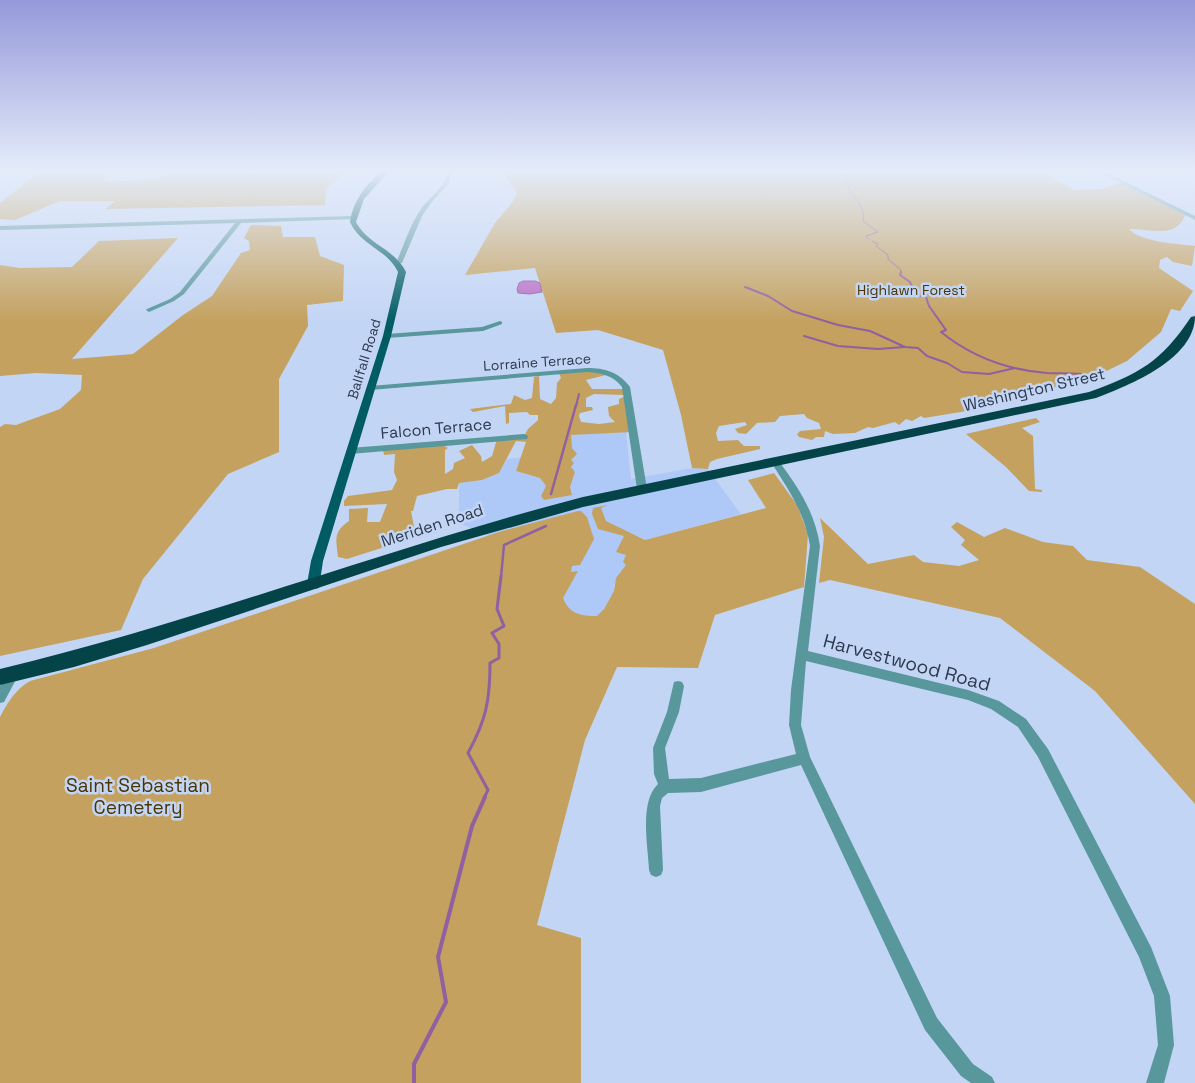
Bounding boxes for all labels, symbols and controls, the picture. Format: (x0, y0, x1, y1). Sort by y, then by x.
park label: Highlawn Forest (857, 281, 965, 299)
street label: Ballfall Road (343, 317, 385, 401)
street label: Lorraine Terrace (482, 349, 592, 375)
street label: Washington Street (961, 363, 1107, 416)
street label: Falcon Terrace (379, 413, 493, 444)
street label: Meriden Road (378, 499, 486, 552)
street label: Harvestwood Road (820, 628, 993, 697)
park label: Saint Sebastian Cemetery (66, 773, 210, 820)

